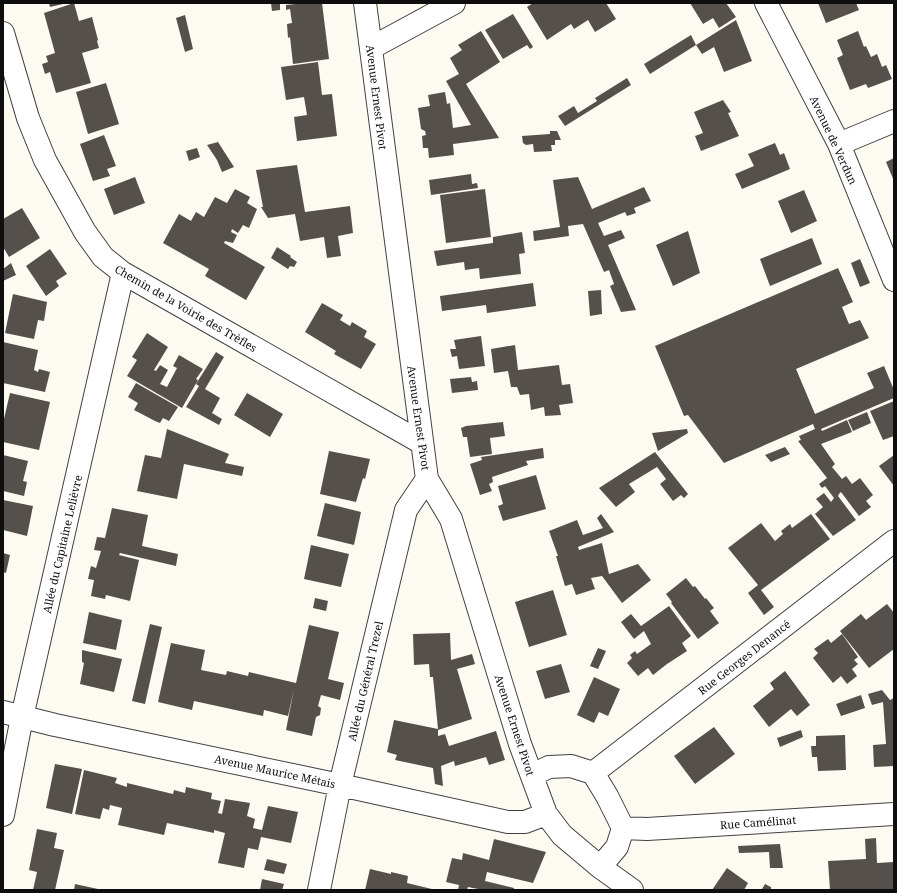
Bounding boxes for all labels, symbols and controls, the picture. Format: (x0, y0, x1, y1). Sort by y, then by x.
street label: Avenue Ernest Pivot (363, 44, 391, 150)
street label: Avenue de Verdun (807, 93, 861, 187)
street label: Chemin de la Voirie des Trèfles (112, 261, 260, 355)
street label: Avenue Ernest Pivot (404, 365, 434, 471)
street label: Allée du Capitaine Lelièvre (39, 473, 85, 615)
street label: Rue Georges Denancé (695, 616, 793, 698)
street label: Allée du Général Trezel (344, 619, 386, 742)
street label: Avenue Ernest Pivot (492, 672, 538, 778)
street label: Avenue Maurice Métais (213, 751, 337, 791)
street label: Rue Camélinat (719, 812, 797, 832)

